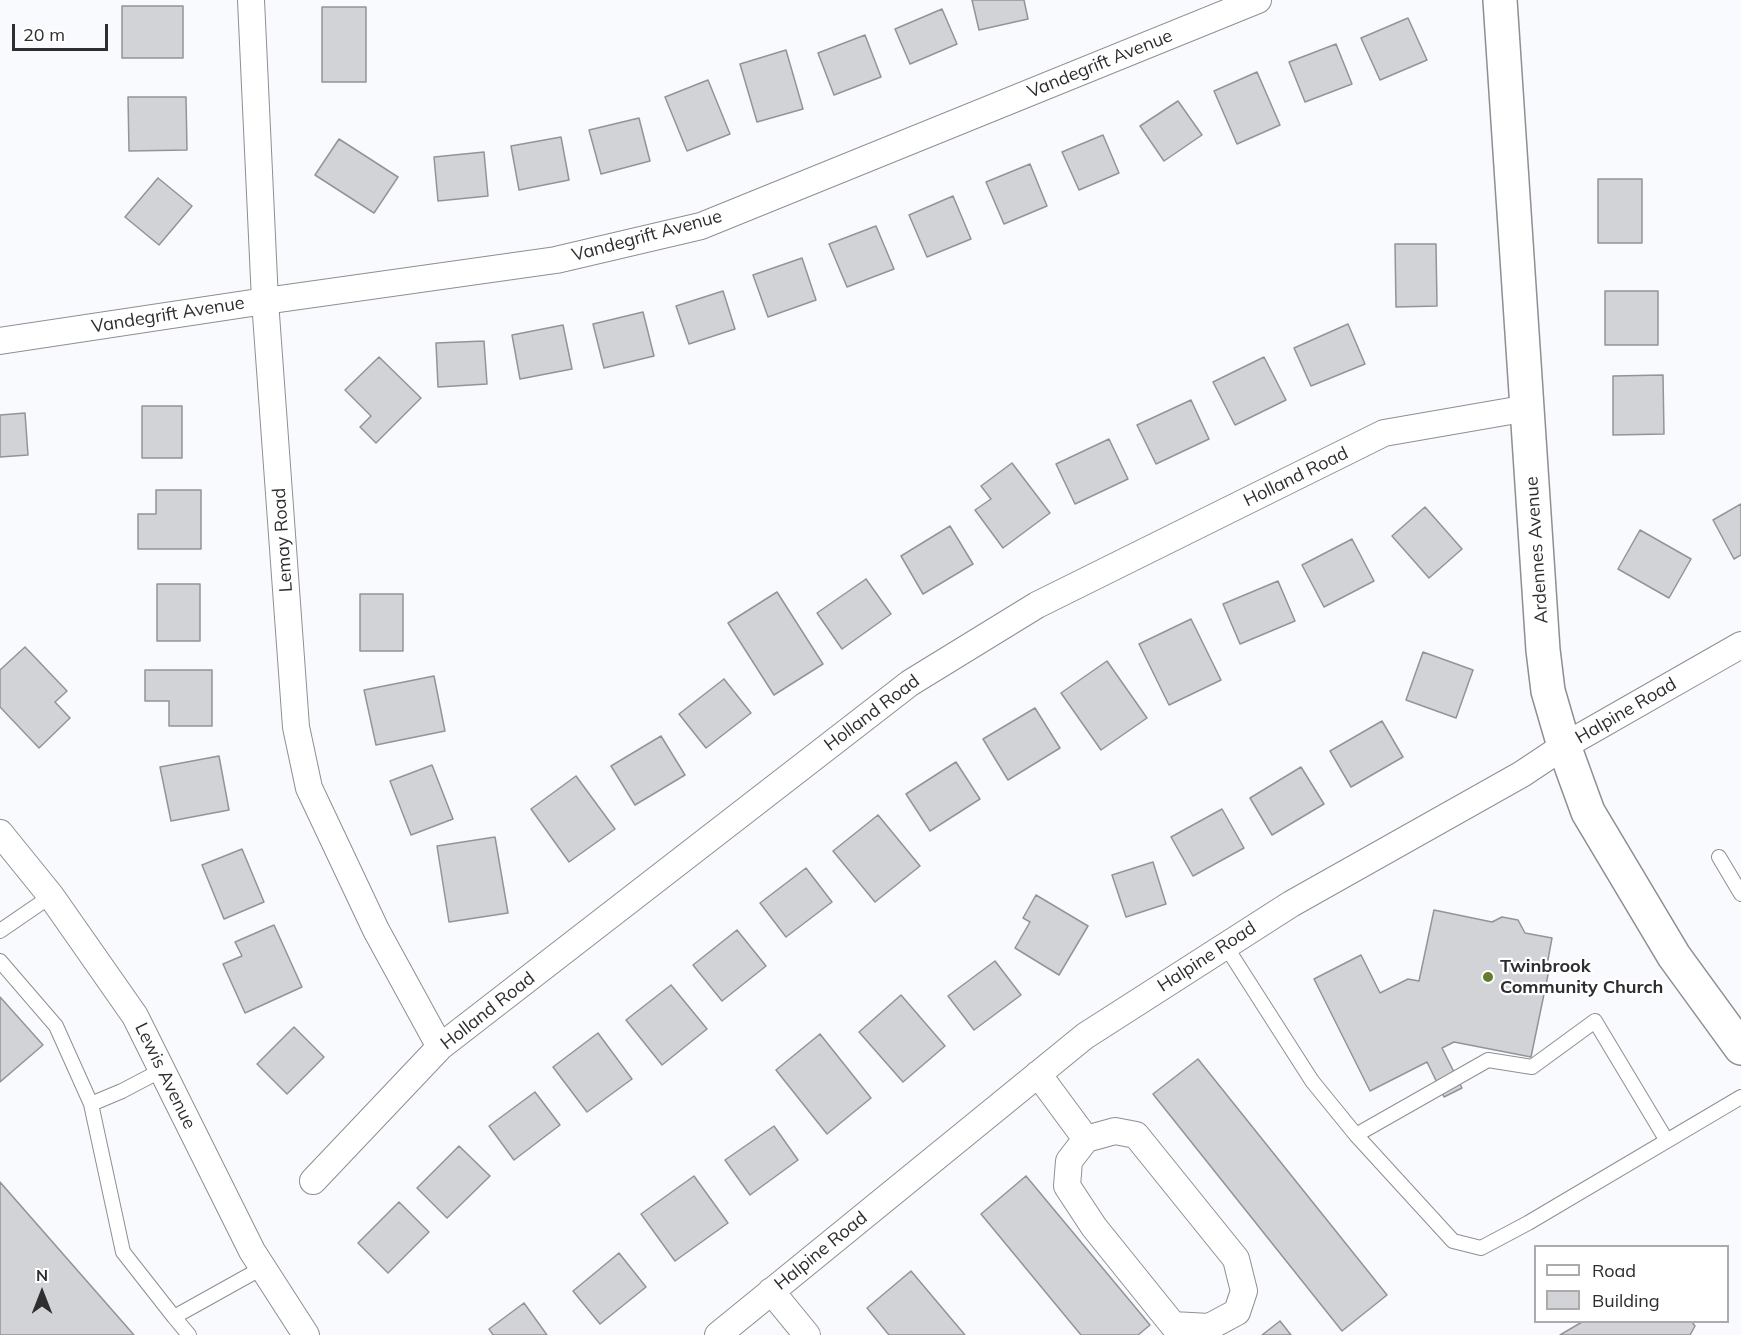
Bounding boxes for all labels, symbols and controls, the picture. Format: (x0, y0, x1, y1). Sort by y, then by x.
scale bar (15, 12, 111, 50)
text: 20 m (23, 23, 65, 46)
street label: Vandegrift Avenue (1024, 25, 1176, 103)
street label: Vandegrift Avenue (570, 206, 724, 266)
street label: Vandegrift Avenue (90, 292, 246, 338)
street label: Holland Road (1240, 442, 1352, 512)
street label: Ardennes Avenue (1521, 476, 1553, 624)
street label: Lemay Road (269, 487, 297, 593)
street label: Holland Road (820, 670, 924, 756)
street label: Halpine Road (1572, 673, 1680, 749)
street label: Halpine Road (1154, 917, 1260, 997)
place label: Twinbrook Community Church (1500, 956, 1663, 998)
street label: Holland Road (437, 968, 539, 1054)
marker: Twinbrook Community Church (1481, 970, 1495, 984)
street label: Lewis Avenue (130, 1019, 200, 1133)
street label: Halpine Road (770, 1207, 872, 1295)
legend (1534, 1245, 1729, 1323)
text: Road (1592, 1259, 1636, 1282)
north arrow (12, 1263, 72, 1323)
text: N (36, 1265, 48, 1285)
text: Building (1592, 1289, 1660, 1312)

